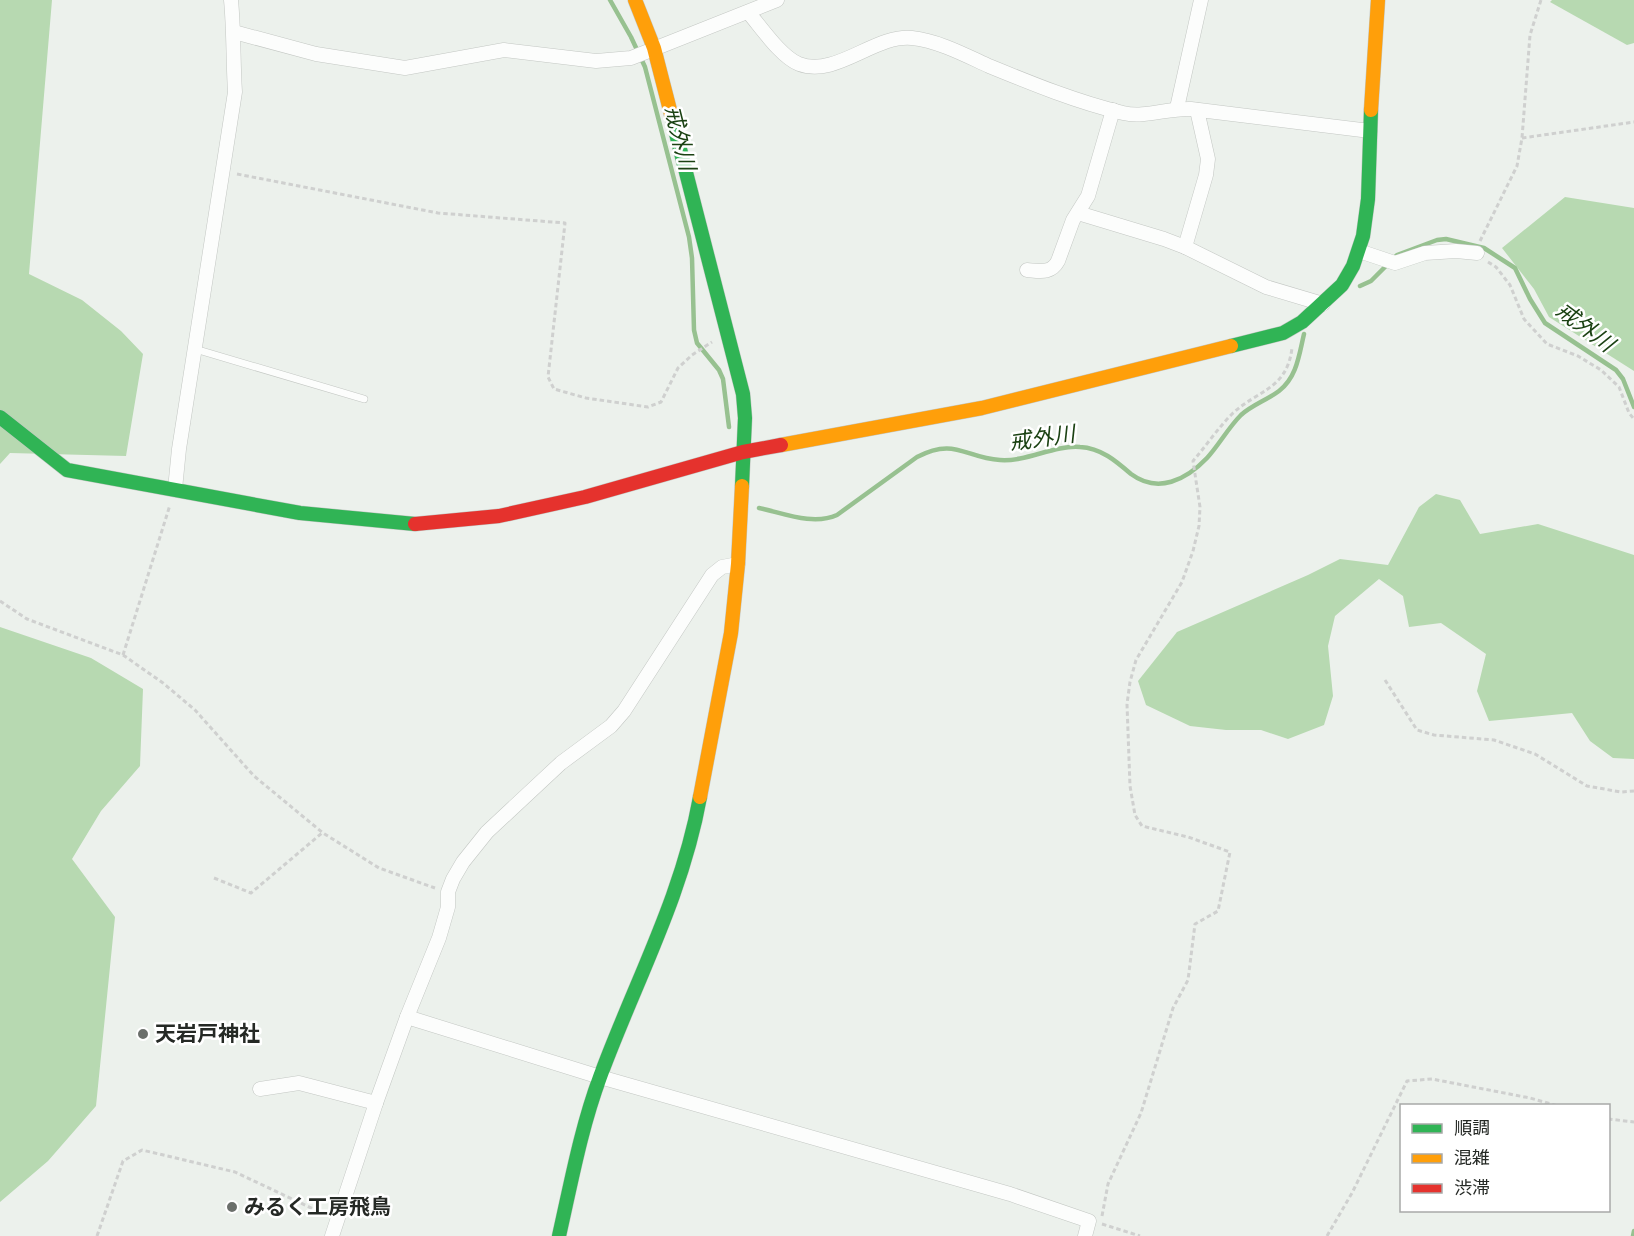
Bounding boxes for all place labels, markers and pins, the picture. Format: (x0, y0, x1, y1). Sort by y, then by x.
place label: 天岩戸神社 (155, 1021, 260, 1047)
marker: 天岩戸神社 (136, 1027, 150, 1041)
place label: みるく工房飛鳥 (244, 1194, 391, 1220)
marker: みるく工房飛鳥 (225, 1200, 239, 1214)

